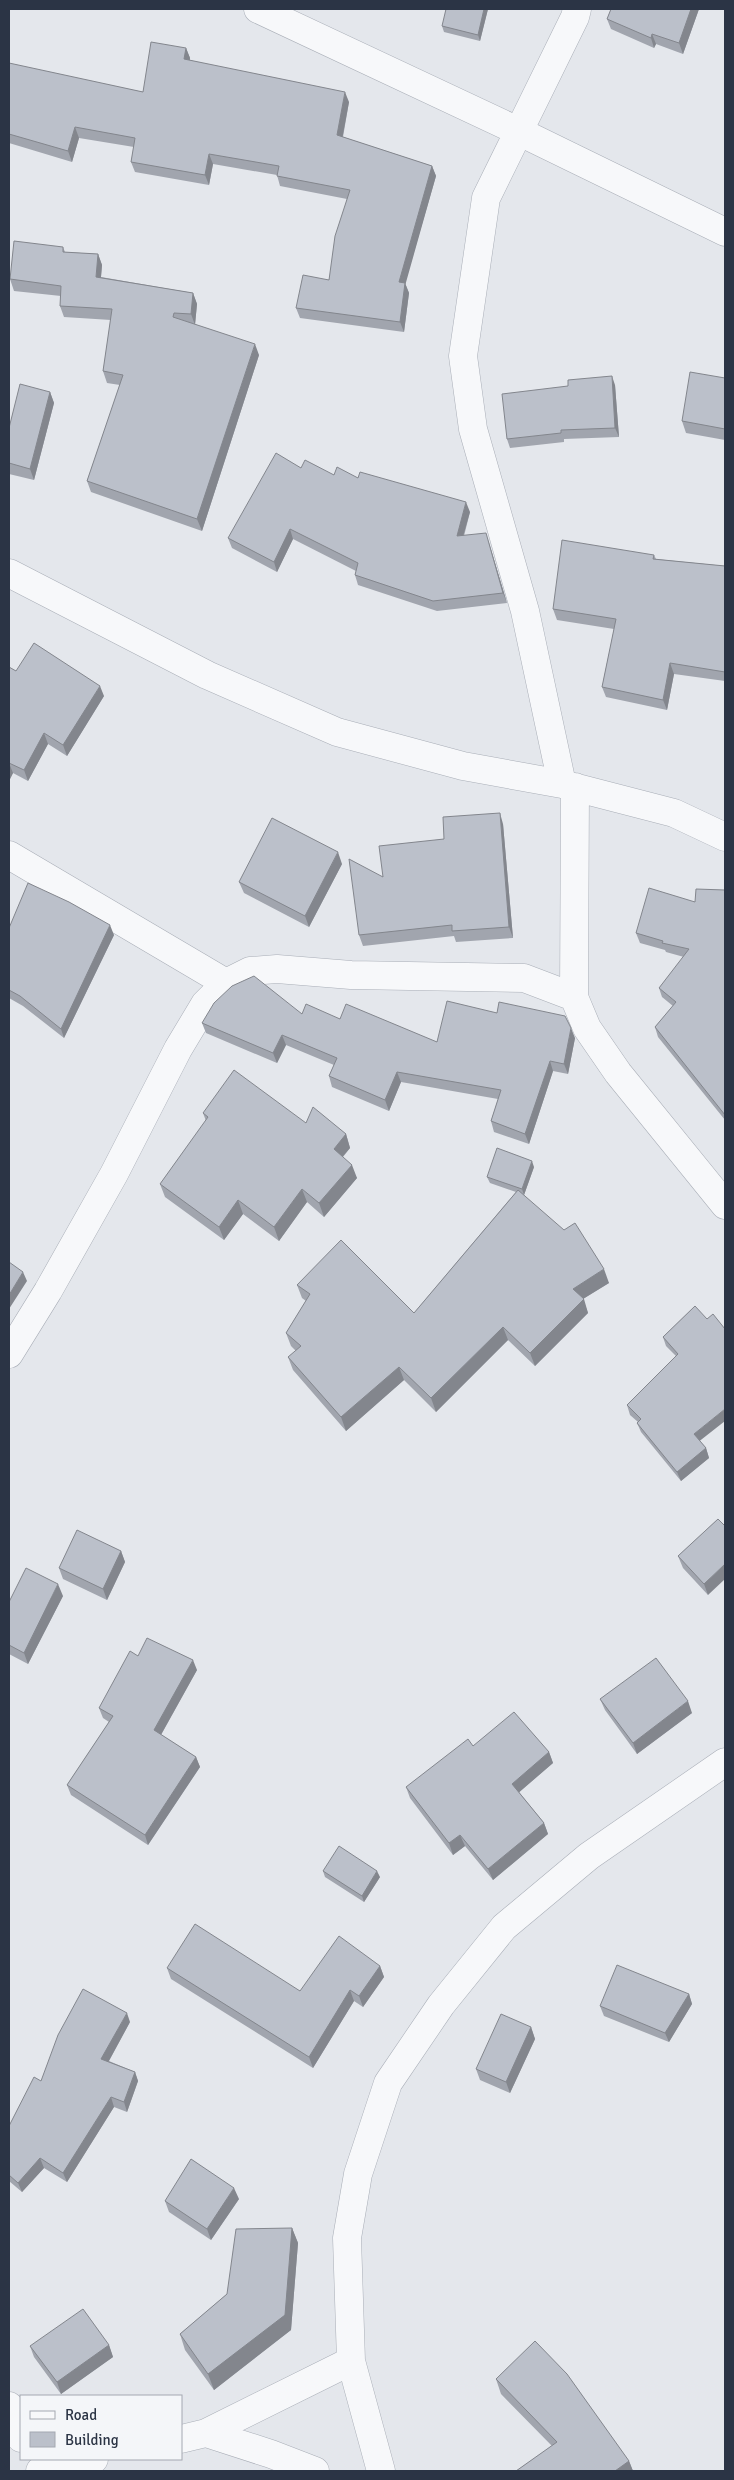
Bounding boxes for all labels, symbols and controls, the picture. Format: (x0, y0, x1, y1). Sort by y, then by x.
legend (20, 2395, 182, 2460)
text: Road (65, 2406, 97, 2424)
text: Building (65, 2431, 119, 2449)

